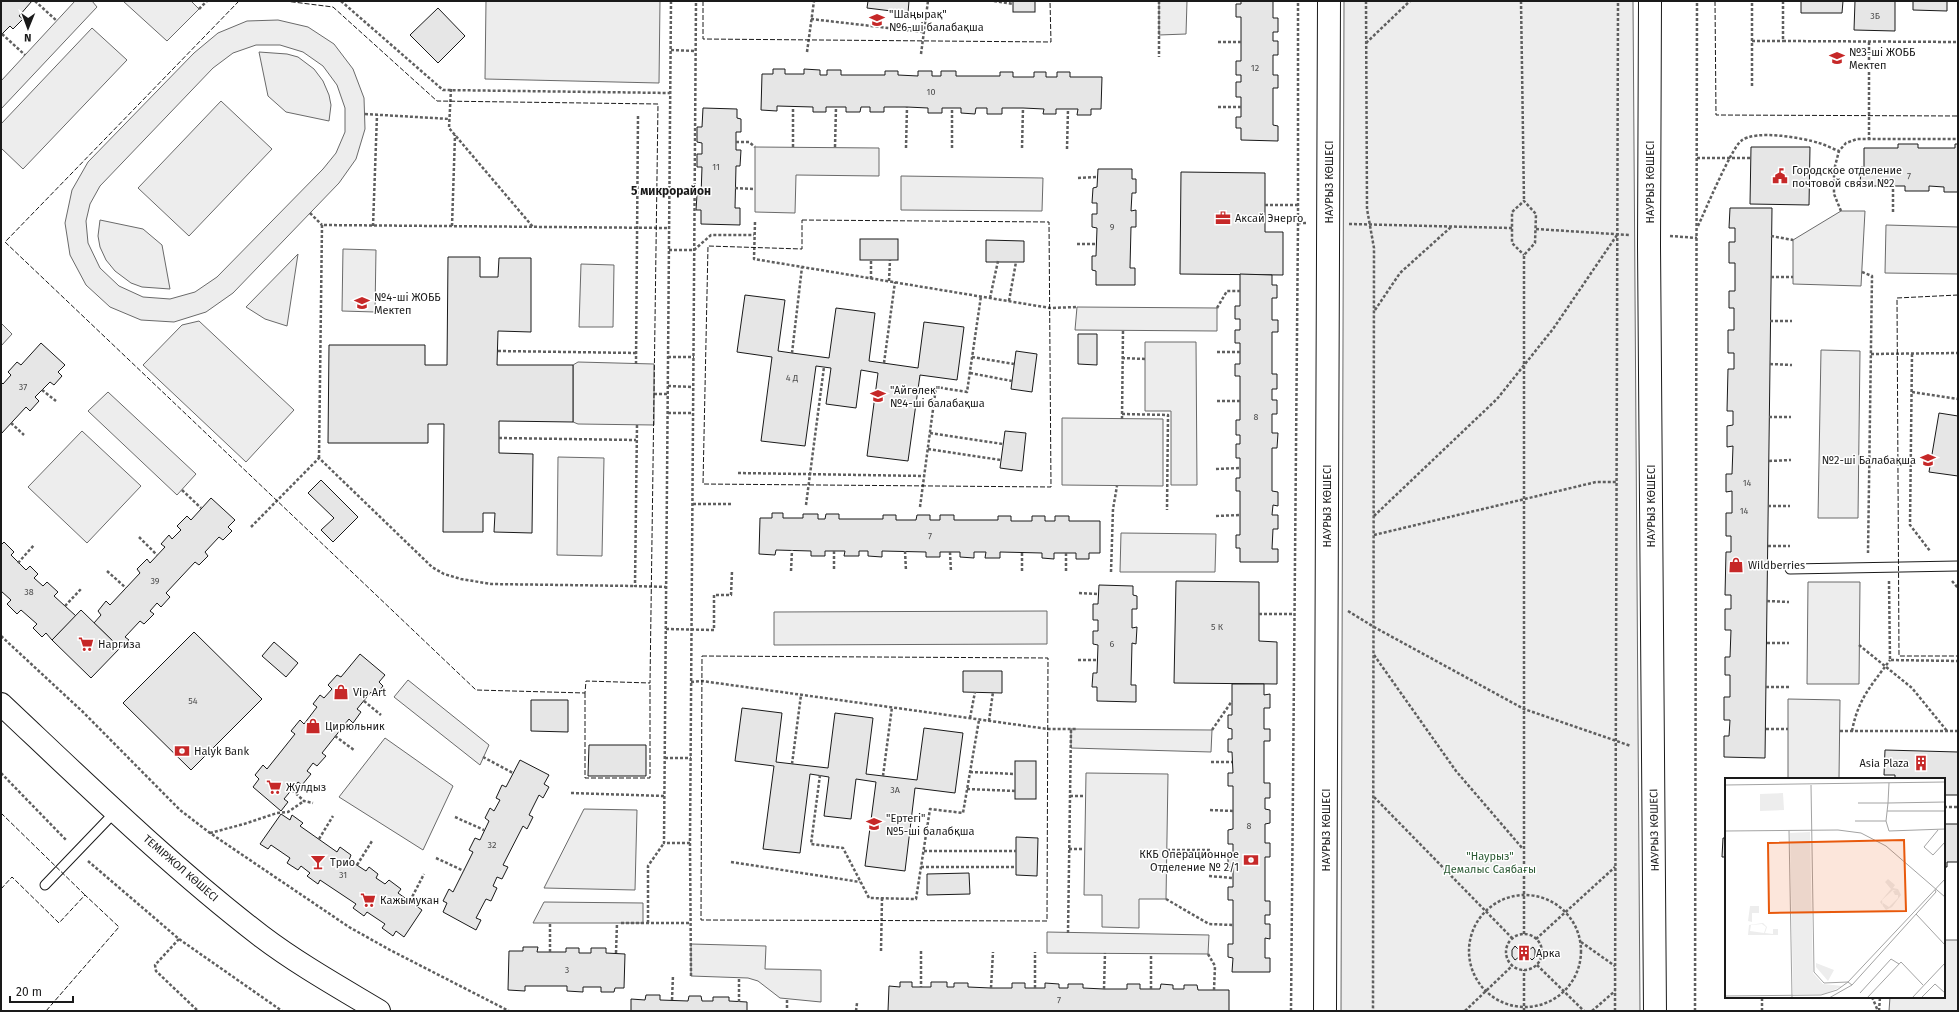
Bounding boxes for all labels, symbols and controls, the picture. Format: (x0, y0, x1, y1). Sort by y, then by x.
north arrow (8, 8, 48, 48)
place label: "Шаңырақ" №6-ші балабақша (889, 8, 984, 34)
school or university icon: "Шаңырақ" №6-ші балабақша (868, 11, 886, 29)
house number: 3Б (1870, 11, 1880, 21)
text: N (24, 31, 32, 44)
place label: №3-ші ЖОББ Мектеп (1849, 46, 1916, 72)
school or university icon: №3-ші ЖОББ Мектеп (1828, 49, 1846, 67)
house number: 12 (1251, 63, 1259, 73)
house number: 10 (927, 87, 935, 97)
street label: НАУРЫЗ КӨШЕСІ (1323, 141, 1336, 223)
street label: НАУРЫЗ КӨШЕСІ (1644, 141, 1657, 223)
house number: 11 (712, 162, 720, 172)
place label: Городское отделение почтовой связи №2 (1792, 164, 1902, 190)
public building icon: Городское отделение почтовой связи №2 (1771, 167, 1789, 185)
house number: 7 (1907, 171, 1911, 181)
district label: 5 микрорайон (631, 184, 711, 198)
office icon: Аксай Энерго (1214, 209, 1232, 227)
place label: Аксай Энерго (1235, 212, 1303, 225)
house number: 9 (1110, 222, 1115, 232)
place label: №4-ші ЖОББ Мектеп (374, 291, 441, 317)
school or university icon: №4-ші ЖОББ Мектеп (353, 294, 371, 312)
house number: 4 Д (786, 373, 799, 383)
house number: 37 (19, 382, 27, 392)
place label: "Айгөлек" №4-ші балабақша (890, 384, 985, 410)
school or university icon: "Айгөлек" №4-ші балабақша (869, 387, 887, 405)
house number: 8 (1254, 412, 1259, 422)
school or university icon: №2-ші Балабақша (1919, 451, 1937, 469)
place label: №2-ші Балабақша (1822, 454, 1916, 467)
street label: НАУРЫЗ КӨШЕСІ (1321, 465, 1334, 547)
street label: НАУРЫЗ КӨШЕСІ (1645, 465, 1658, 547)
house number: 14 (1743, 478, 1752, 488)
house number: 14 (1740, 506, 1749, 516)
house number: 7 (928, 531, 932, 541)
shop icon: Wildberries (1727, 556, 1745, 574)
place label: Wildberries (1748, 559, 1805, 572)
house number: 39 (150, 576, 160, 586)
house number: 38 (24, 587, 34, 597)
house number: 5 К (1211, 622, 1224, 632)
supermarket icon: Наргиза (77, 635, 95, 653)
place label: Наргиза (98, 638, 141, 651)
house number: 6 (1110, 639, 1115, 649)
shop icon: Vip Art (332, 683, 350, 701)
place label: Vip Art (353, 686, 386, 699)
house number: 54 (188, 696, 198, 706)
shop icon: Цирюльник (304, 717, 322, 735)
place label: Цирюльник (325, 720, 385, 733)
bank icon: Halyk Bank (173, 742, 191, 760)
place label: Halyk Bank (194, 745, 250, 758)
building icon: Asia Plaza (1912, 754, 1930, 772)
place label: Asia Plaza (1860, 757, 1909, 770)
supermarket icon: Жулдыз (265, 778, 283, 796)
inset map (1725, 778, 1945, 998)
place label: Жулдыз (286, 781, 326, 794)
house number: 3А (890, 785, 901, 795)
street label: НАУРЫЗ КӨШЕСІ (1647, 788, 1662, 872)
street label: НАУРЫЗ КӨШЕСІ (1320, 789, 1333, 871)
place label: "Ертегі" №5-ші балабқша (886, 812, 974, 838)
school or university icon: "Ертегі" №5-ші балабқша (865, 815, 883, 833)
house number: 8 (1247, 821, 1252, 831)
street label: ТЕМІРЖОЛ КӨШЕСІ (141, 832, 221, 904)
house number: 32 (488, 840, 496, 850)
place label: ККБ Операционное Отделение № 2/1 (1139, 848, 1239, 874)
park label: "Наурыз" Демалыс Саябағы (1443, 850, 1536, 876)
bank icon: ККБ Операционное Отделение № 2/1 (1242, 851, 1260, 869)
bar icon: Трио (309, 853, 327, 871)
place label: Трио (330, 856, 355, 869)
house number: 31 (339, 870, 347, 880)
supermarket icon: Кажымукан (359, 891, 377, 909)
place label: Кажымукан (380, 894, 439, 907)
building icon: Арка (1515, 944, 1533, 962)
place label: Арка (1536, 947, 1560, 960)
house number: 3 (565, 965, 569, 975)
scale bar (10, 978, 73, 1004)
text: 20 m (16, 985, 42, 999)
house number: 7 (1057, 995, 1061, 1005)

